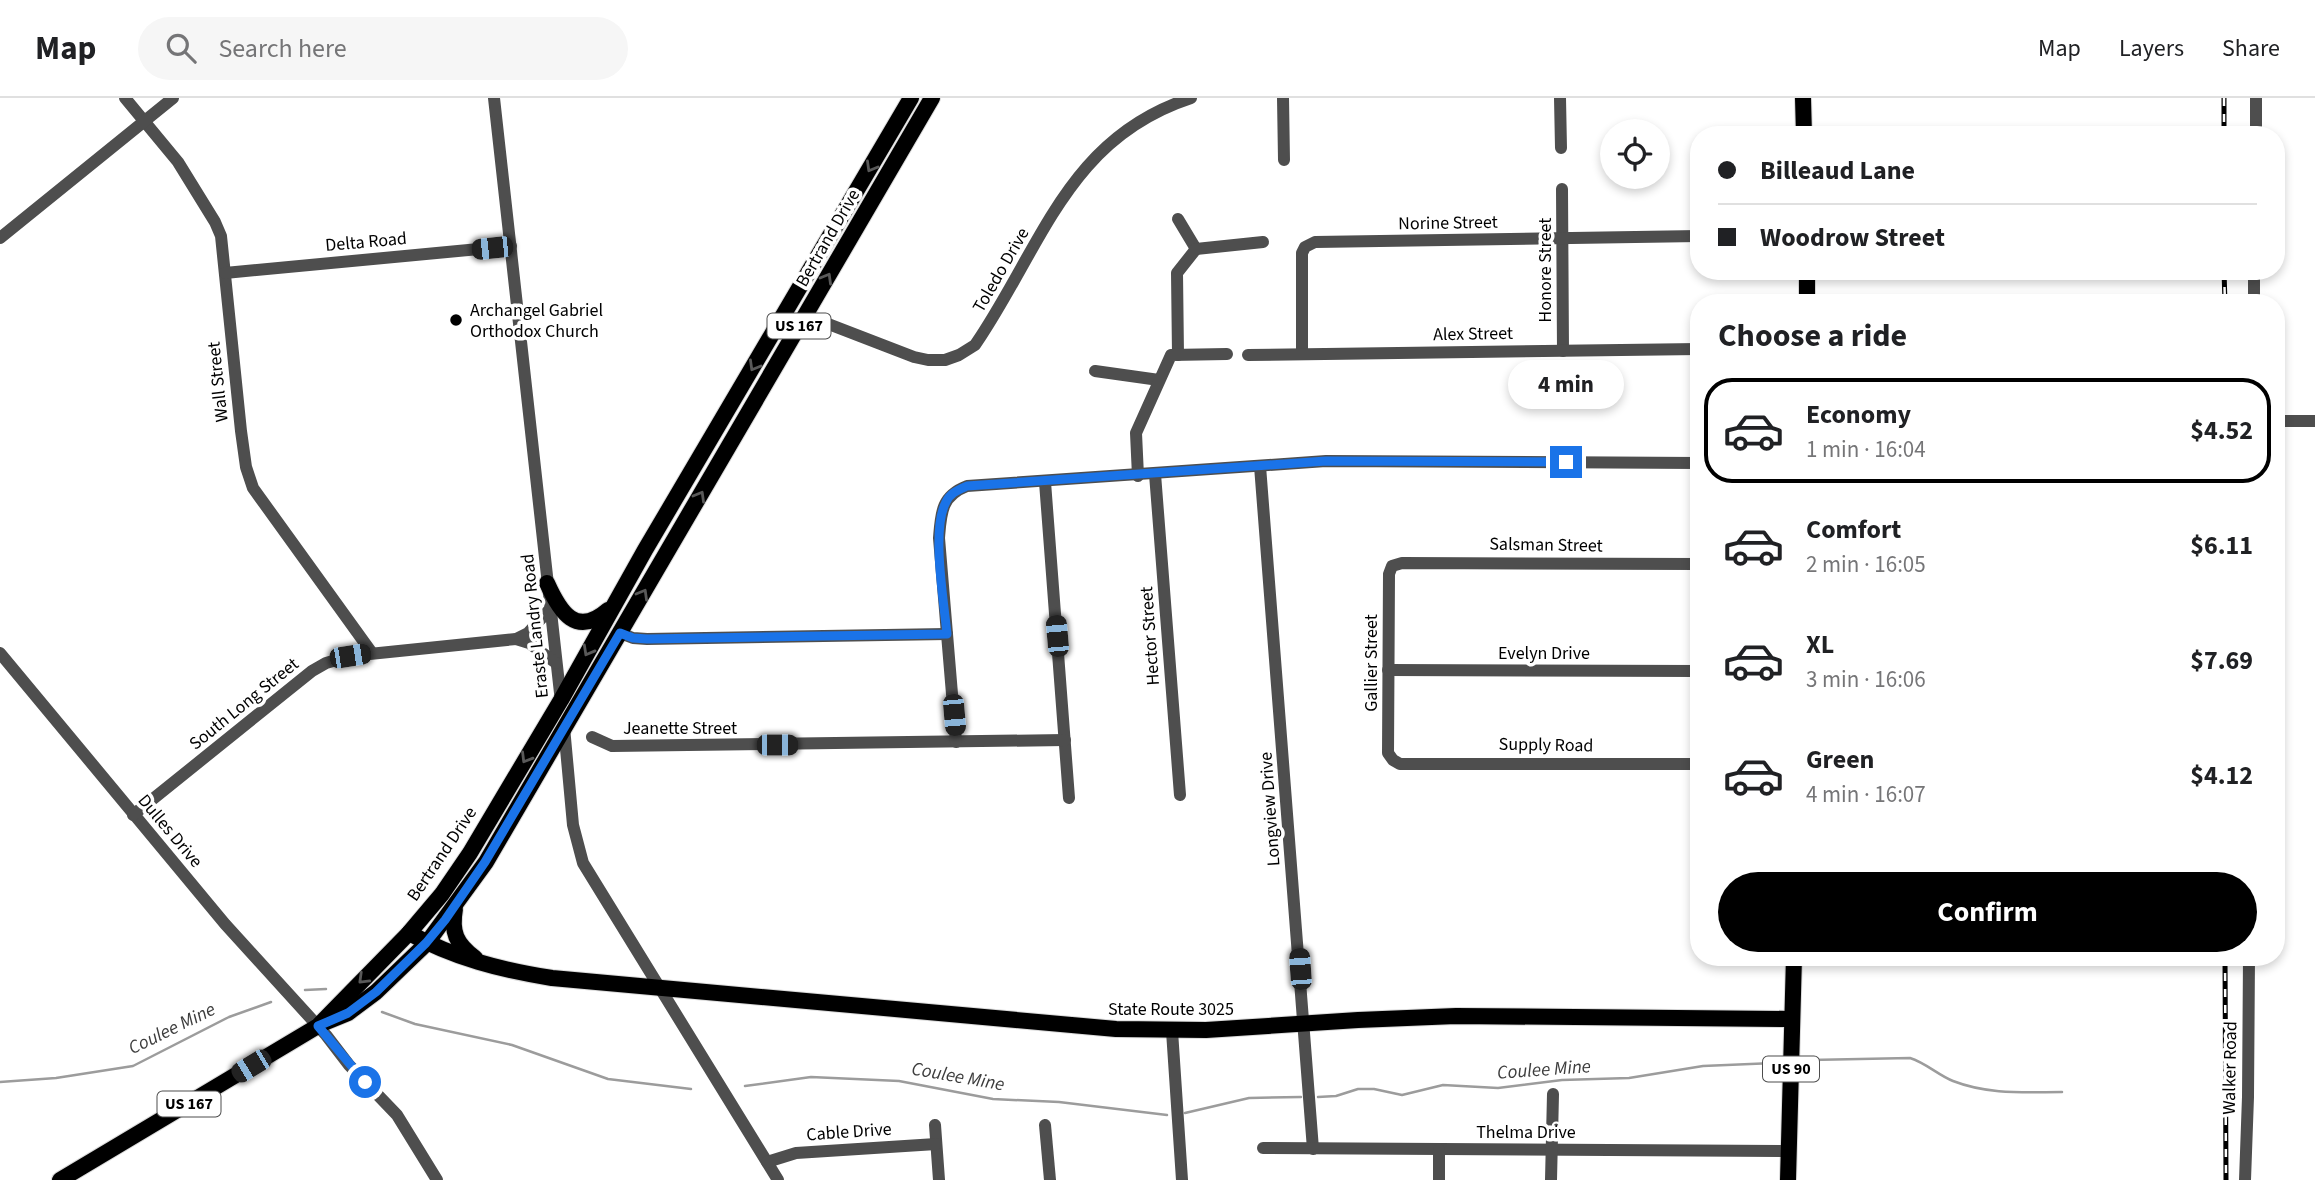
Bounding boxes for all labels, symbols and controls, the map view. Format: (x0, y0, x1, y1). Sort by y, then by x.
search box (138, 17, 628, 80)
text: Map (35, 25, 96, 72)
icon: search (162, 29, 200, 67)
text: Search here (218, 30, 347, 67)
text: Map (2038, 31, 2081, 66)
text: Layers (2119, 31, 2184, 66)
text: Share (2222, 31, 2280, 66)
map controls (1600, 119, 1670, 189)
button: locate (1600, 119, 1670, 189)
text: Billeaud Lane (1760, 152, 1915, 189)
one-way arrow (866, 159, 879, 172)
street label: Bertrand Drive (790, 184, 866, 292)
street label: Norine Street (1398, 210, 1498, 236)
street label: Honore Street (1533, 218, 1558, 322)
text: Woodrow Street (1760, 219, 1945, 256)
street label: Toledo Drive (967, 223, 1035, 317)
street label: Delta Road (324, 226, 408, 258)
car (471, 235, 514, 261)
one-way arrow (819, 273, 832, 286)
place label: Archangel Gabriel Orthodox Church (470, 298, 603, 344)
marker: Archangel Gabriel Orthodox Church (448, 312, 464, 328)
text: Choose a ride (1718, 313, 1907, 359)
road number: US 167 (768, 314, 830, 338)
street label: Alex Street (1433, 321, 1513, 347)
street label: Wall Street (201, 341, 235, 423)
one-way arrow (749, 358, 762, 371)
callout: 4 min (1508, 360, 1624, 410)
text: 4 min (1538, 368, 1594, 401)
text: Economy (1806, 396, 1911, 433)
icon: car (1722, 399, 1785, 462)
text: $4.52 (2190, 412, 2253, 449)
text: 1 min · 16:04 (1806, 433, 1926, 466)
route end (1550, 446, 1582, 478)
one-way arrow (691, 490, 704, 503)
text: Comfort (1806, 511, 1901, 548)
icon: car (1722, 514, 1785, 577)
text: $6.11 (2190, 527, 2253, 564)
street label: Salsman Street (1489, 532, 1603, 558)
text: 2 min · 16:05 (1806, 548, 1926, 581)
street label: Eraste Landry Road (515, 553, 555, 699)
street label: Hector Street (1134, 586, 1166, 686)
one-way arrow (635, 588, 648, 601)
car (1045, 614, 1070, 658)
street label: Gallier Street (1359, 614, 1384, 712)
text: XL (1806, 626, 1834, 663)
icon: car (1722, 629, 1785, 692)
street label: Evelyn Drive (1498, 641, 1590, 666)
car (328, 642, 373, 670)
text: $7.69 (2190, 642, 2253, 679)
one-way arrow (583, 644, 596, 656)
street label: South Long Street (184, 652, 304, 756)
text: 3 min · 16:06 (1806, 663, 1926, 696)
car (942, 693, 967, 737)
street label: Jeanette Street (623, 716, 737, 741)
street label: Supply Road (1498, 732, 1594, 758)
car (757, 735, 799, 756)
text: Green (1806, 741, 1874, 778)
icon: car (1722, 744, 1785, 807)
one-way arrow (521, 751, 534, 764)
street label: Longview Drive (1254, 751, 1286, 867)
text: $4.12 (2190, 757, 2253, 794)
text: 4 min · 16:07 (1806, 778, 1926, 811)
street label: Dulles Drive (132, 789, 208, 873)
street label: Bertrand Drive (401, 802, 483, 906)
button: Confirm (1718, 872, 2257, 952)
car (1289, 947, 1312, 991)
one-way arrow (359, 971, 372, 984)
water label: Coulee Mine (124, 996, 220, 1062)
street label: State Route 3025 (1108, 997, 1234, 1022)
street label: Walker Road (2217, 1021, 2243, 1115)
car (228, 1046, 275, 1086)
water label: Coulee Mine (1496, 1053, 1592, 1087)
water label: Coulee Mine (909, 1056, 1007, 1098)
road number: US 90 (1763, 1057, 1819, 1082)
route start (349, 1066, 381, 1098)
road number: US 167 (158, 1092, 220, 1116)
street label: Cable Drive (806, 1117, 893, 1147)
street label: Thelma Drive (1476, 1120, 1576, 1145)

